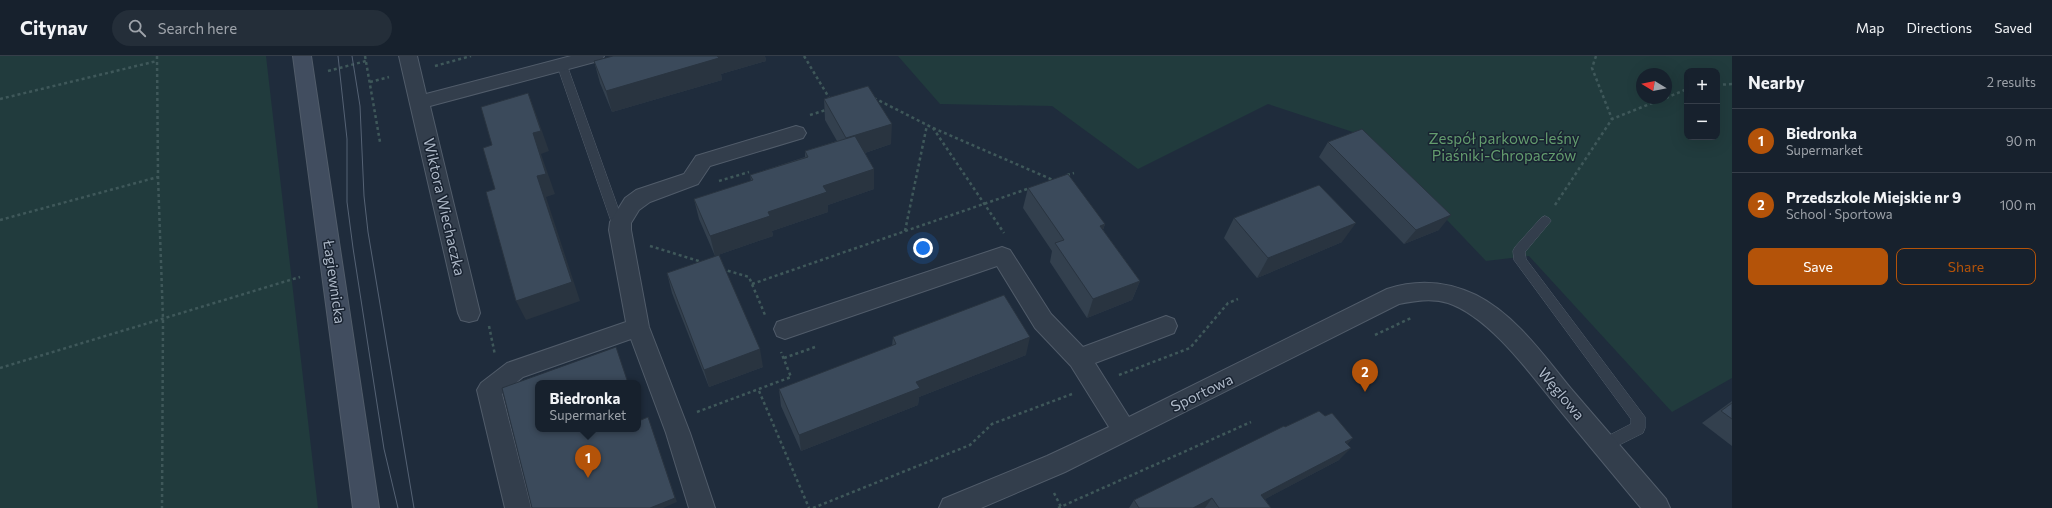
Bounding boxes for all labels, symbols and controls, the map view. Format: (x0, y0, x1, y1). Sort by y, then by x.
search box (112, 10, 392, 46)
text: Citynav (20, 16, 88, 39)
icon: search (126, 17, 148, 39)
text: Search here (158, 19, 237, 37)
text: Map (1856, 19, 1885, 36)
text: Directions (1907, 19, 1972, 36)
text: Saved (1994, 19, 2032, 36)
north arrow (1636, 68, 1672, 104)
map controls (1684, 68, 1720, 140)
button: + (1684, 68, 1720, 104)
text: Nearby (1748, 72, 1805, 93)
text: 2 results (1987, 74, 2036, 90)
button: − (1684, 104, 1720, 140)
text: Biedronka (1786, 124, 1857, 142)
park label: Zespół parkowo-leśny Piaśniki-Chropaczów (1428, 129, 1580, 164)
text: 1 (1758, 133, 1764, 149)
text: 90 m (2006, 133, 2036, 149)
street label: Wiktora Wiechaczka (420, 136, 470, 277)
text: Supermarket (1786, 142, 1863, 158)
text: Przedszkole Miejskie nr 9 (1786, 188, 1961, 206)
text: 2 (1757, 197, 1765, 213)
text: 100 m (2000, 197, 2036, 213)
text: School · Sportowa (1786, 206, 1893, 222)
street label: Łagiewnicka (320, 238, 350, 325)
your location (913, 238, 933, 258)
button: Save (1748, 248, 1888, 285)
button: Share (1896, 248, 2036, 285)
pin: 2 (1352, 359, 1378, 392)
street label: Węglowa (1535, 364, 1589, 423)
street label: Sportowa (1167, 369, 1236, 415)
popup (535, 380, 641, 432)
text: Biedronka (550, 389, 621, 407)
text: Supermarket (550, 407, 626, 423)
pin: 1 (575, 445, 601, 478)

